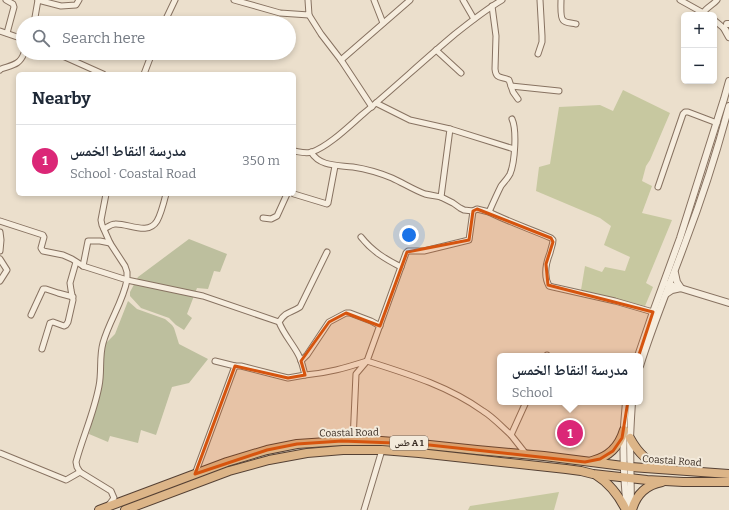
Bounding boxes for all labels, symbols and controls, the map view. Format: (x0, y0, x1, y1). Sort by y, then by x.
map controls (681, 12, 717, 84)
button: + (681, 12, 717, 48)
search box (16, 16, 296, 60)
icon: search (30, 27, 52, 49)
text: Search here (62, 29, 145, 47)
button: − (681, 48, 717, 84)
text: Nearby (32, 88, 91, 109)
text: مدرسة النقاط الخمس (70, 142, 186, 160)
text: 1 (42, 153, 48, 168)
text: 350 m (242, 153, 280, 168)
text: School · Coastal Road (70, 166, 196, 181)
your location (399, 225, 419, 245)
popup (497, 353, 643, 405)
text: مدرسة النقاط الخمس (512, 361, 628, 379)
text: School (512, 385, 553, 400)
pin: 1 (557, 418, 583, 448)
street label: Coastal Road (319, 426, 379, 440)
road number: طس A 1 (390, 436, 428, 450)
street label: Coastal Road (642, 453, 702, 469)

